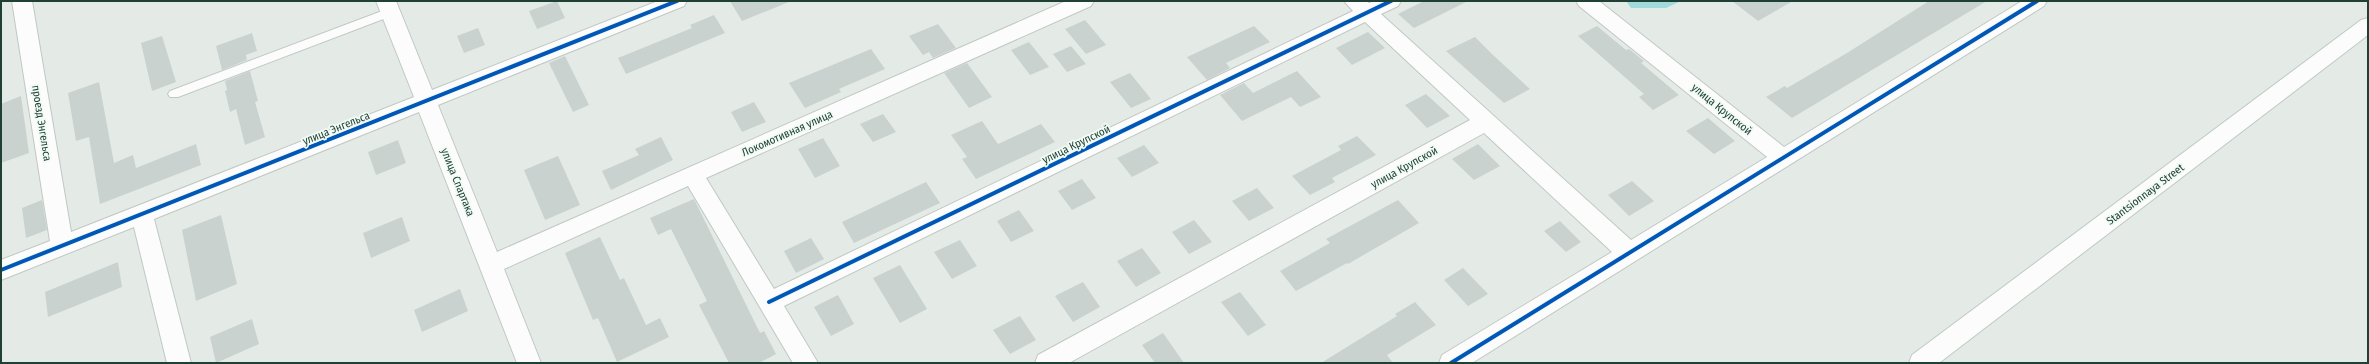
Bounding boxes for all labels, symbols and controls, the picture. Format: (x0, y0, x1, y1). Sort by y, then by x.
street label: улица Крупской (1689, 81, 1755, 138)
street label: проезд Энгельса (29, 84, 54, 162)
street label: Локомотивная улица (740, 108, 835, 159)
street label: улица Энгельса (301, 109, 372, 148)
street label: улица Крупской (1040, 122, 1112, 167)
street label: улица Крупской (1369, 144, 1440, 191)
street label: улица Спартака (438, 146, 477, 218)
street label: Stantsionnaya Street (2104, 161, 2187, 228)

